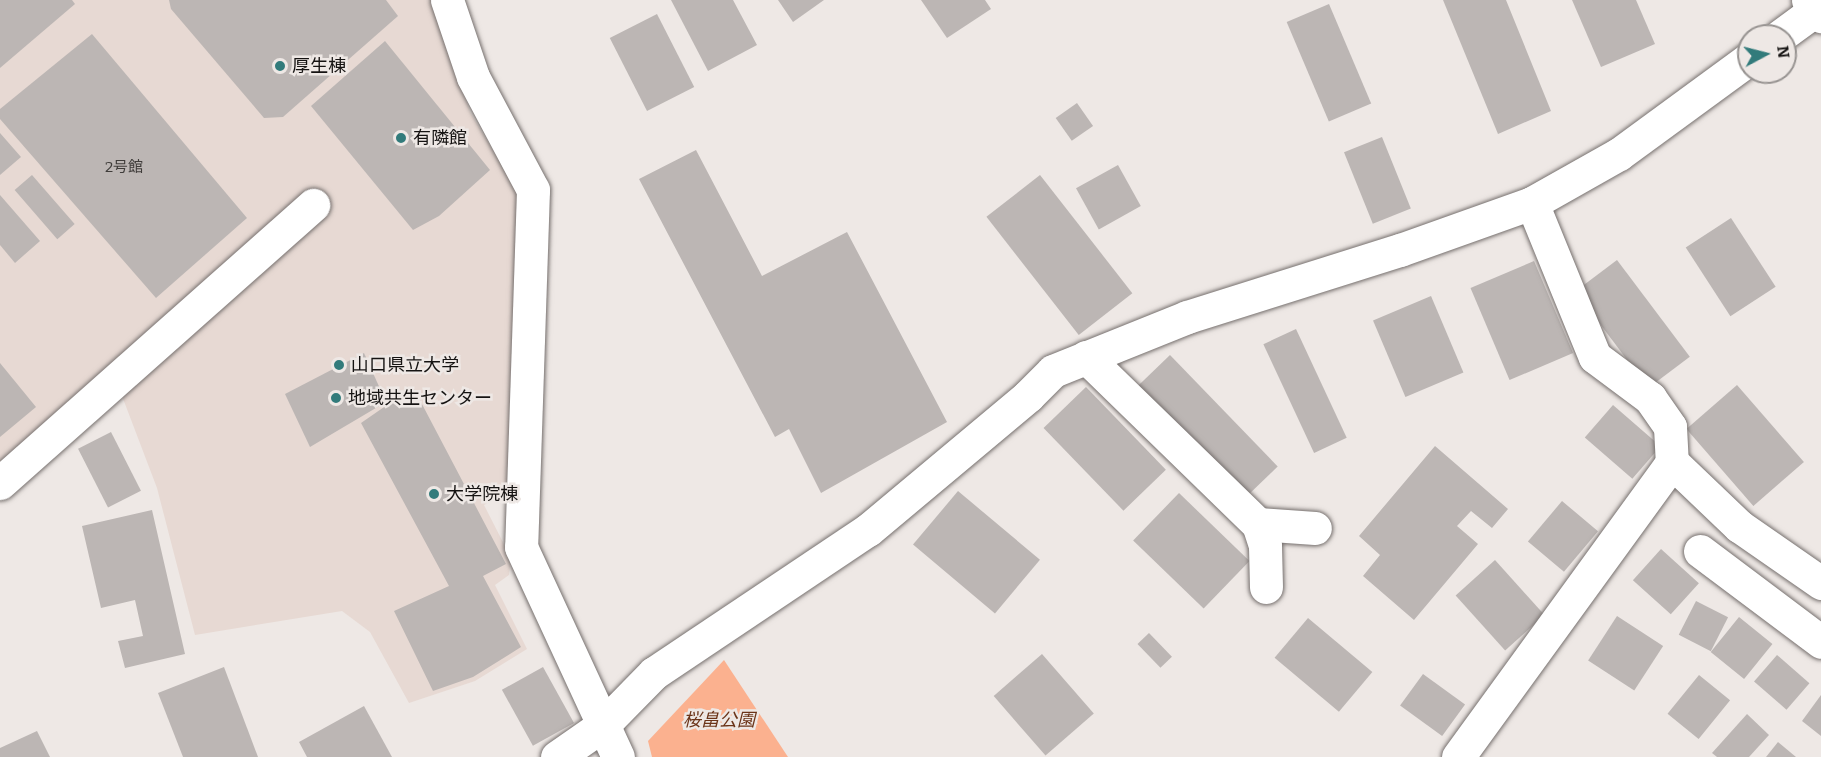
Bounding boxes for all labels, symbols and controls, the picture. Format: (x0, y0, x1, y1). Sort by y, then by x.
north arrow (1737, 24, 1797, 84)
text: N (1773, 45, 1794, 59)
place label: 厚生棟 (292, 55, 346, 77)
marker: 厚生棟 (273, 59, 287, 73)
place label: 有隣館 (413, 127, 467, 149)
marker: 有隣館 (394, 131, 408, 145)
house number: 2号館 (105, 159, 143, 177)
place label: 山口県立大学 (351, 354, 459, 376)
marker: 山口県立大学 (332, 358, 346, 372)
place label: 地域共生センター (348, 387, 492, 409)
marker: 地域共生センター (329, 391, 343, 405)
place label: 大学院棟 (446, 483, 518, 505)
marker: 大学院棟 (427, 487, 441, 501)
park label: 桜畠公園 (683, 709, 755, 731)

